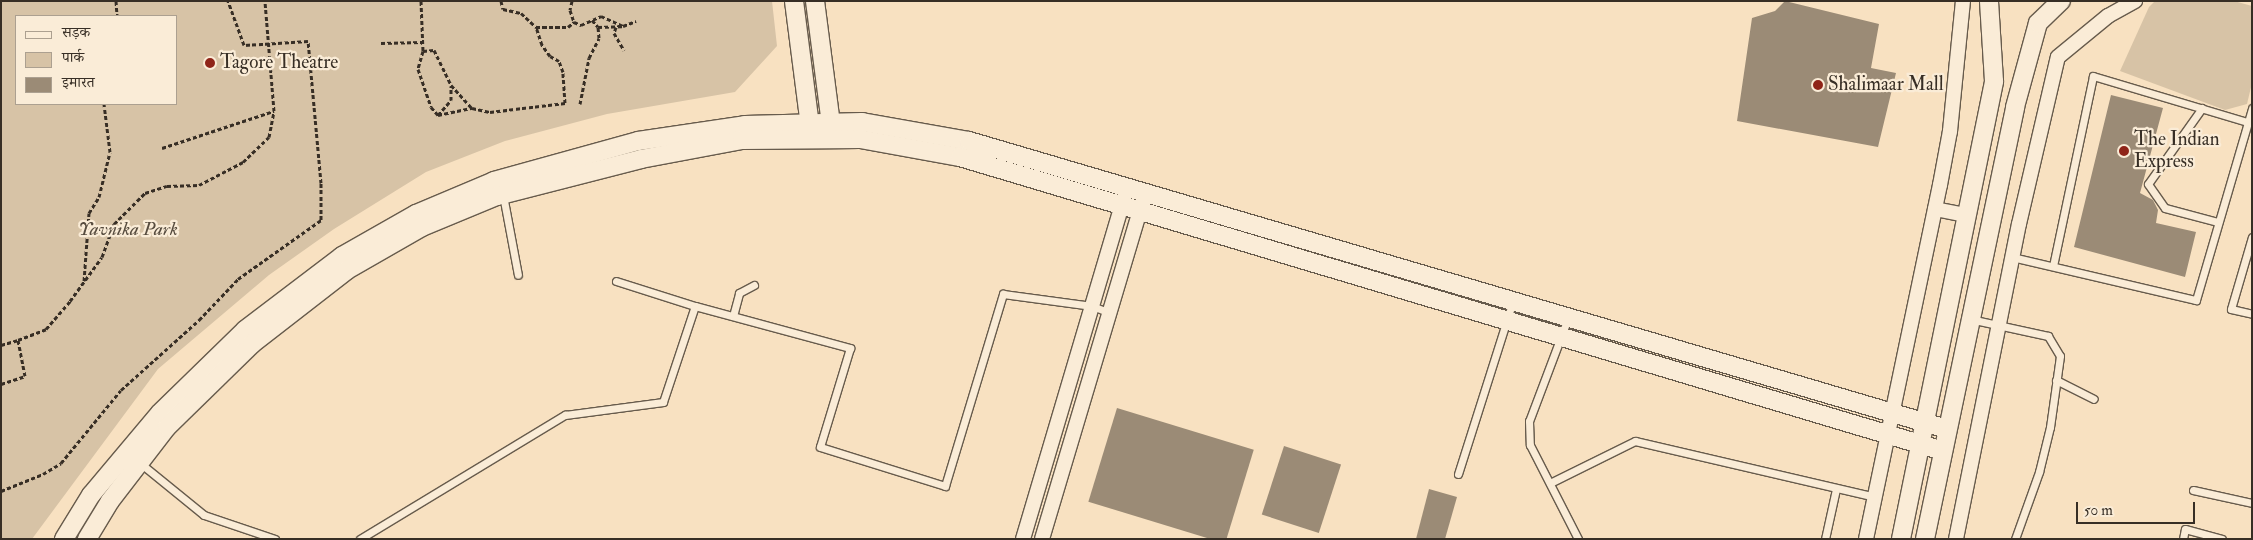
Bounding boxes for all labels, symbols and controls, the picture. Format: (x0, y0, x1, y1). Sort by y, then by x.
legend (15, 15, 178, 105)
text: सड़क (62, 23, 90, 42)
text: पार्क (62, 48, 84, 67)
place label: Tagore Theatre (220, 52, 338, 74)
marker: Tagore Theatre (204, 57, 216, 69)
text: इमारत (62, 73, 95, 92)
place label: Shalimaar Mall (1828, 74, 1944, 96)
marker: Shalimaar Mall (1812, 79, 1824, 91)
place label: The Indian Express (2134, 129, 2219, 173)
marker: The Indian Express (2118, 145, 2130, 157)
park label: Yavnika Park (78, 219, 178, 241)
scale bar (2078, 492, 2197, 524)
text: 50 m (2084, 501, 2113, 520)

